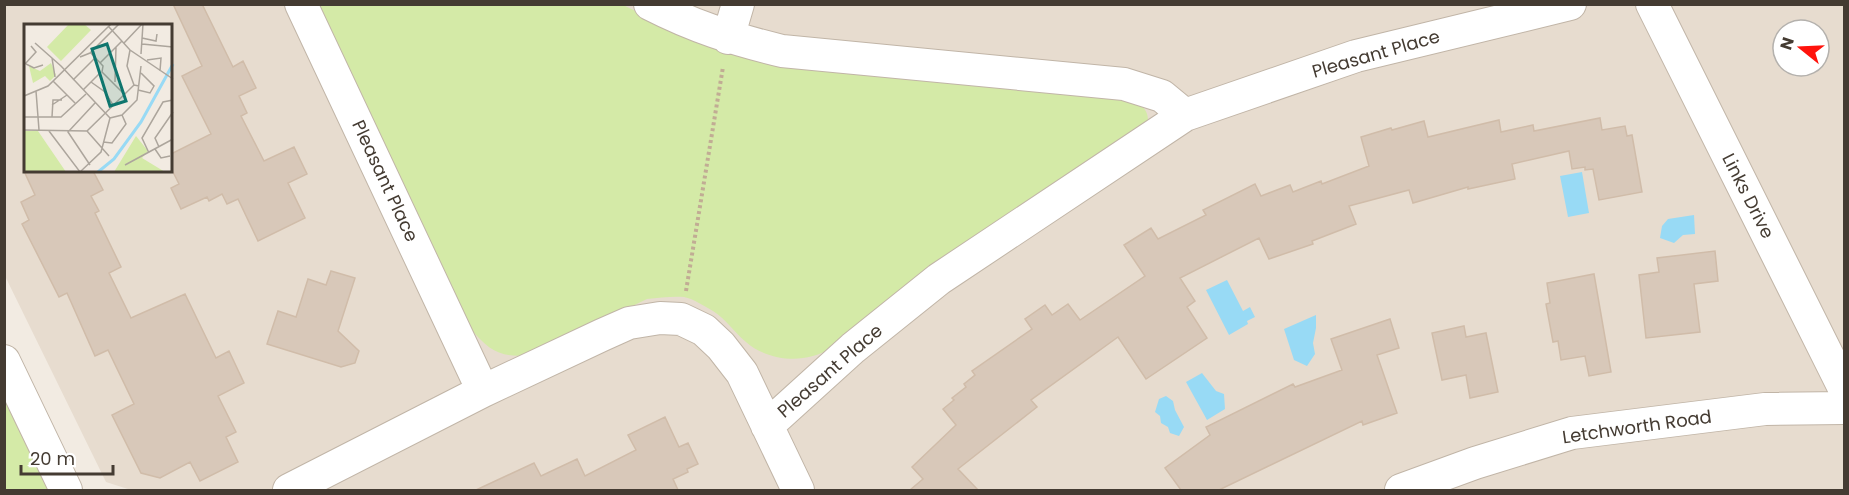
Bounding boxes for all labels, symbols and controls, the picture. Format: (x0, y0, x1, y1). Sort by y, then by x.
north arrow (1771, 18, 1831, 78)
street label: Pleasant Place (1309, 23, 1443, 84)
inset map (24, 24, 172, 172)
text: N (1774, 34, 1800, 53)
street label: Pleasant Place (346, 116, 425, 246)
street label: Links Drive (1716, 149, 1781, 243)
street label: Pleasant Place (772, 318, 888, 423)
street label: Letchworth Road (1561, 404, 1713, 449)
scale bar (21, 438, 112, 476)
text: 20 m (30, 446, 75, 471)

